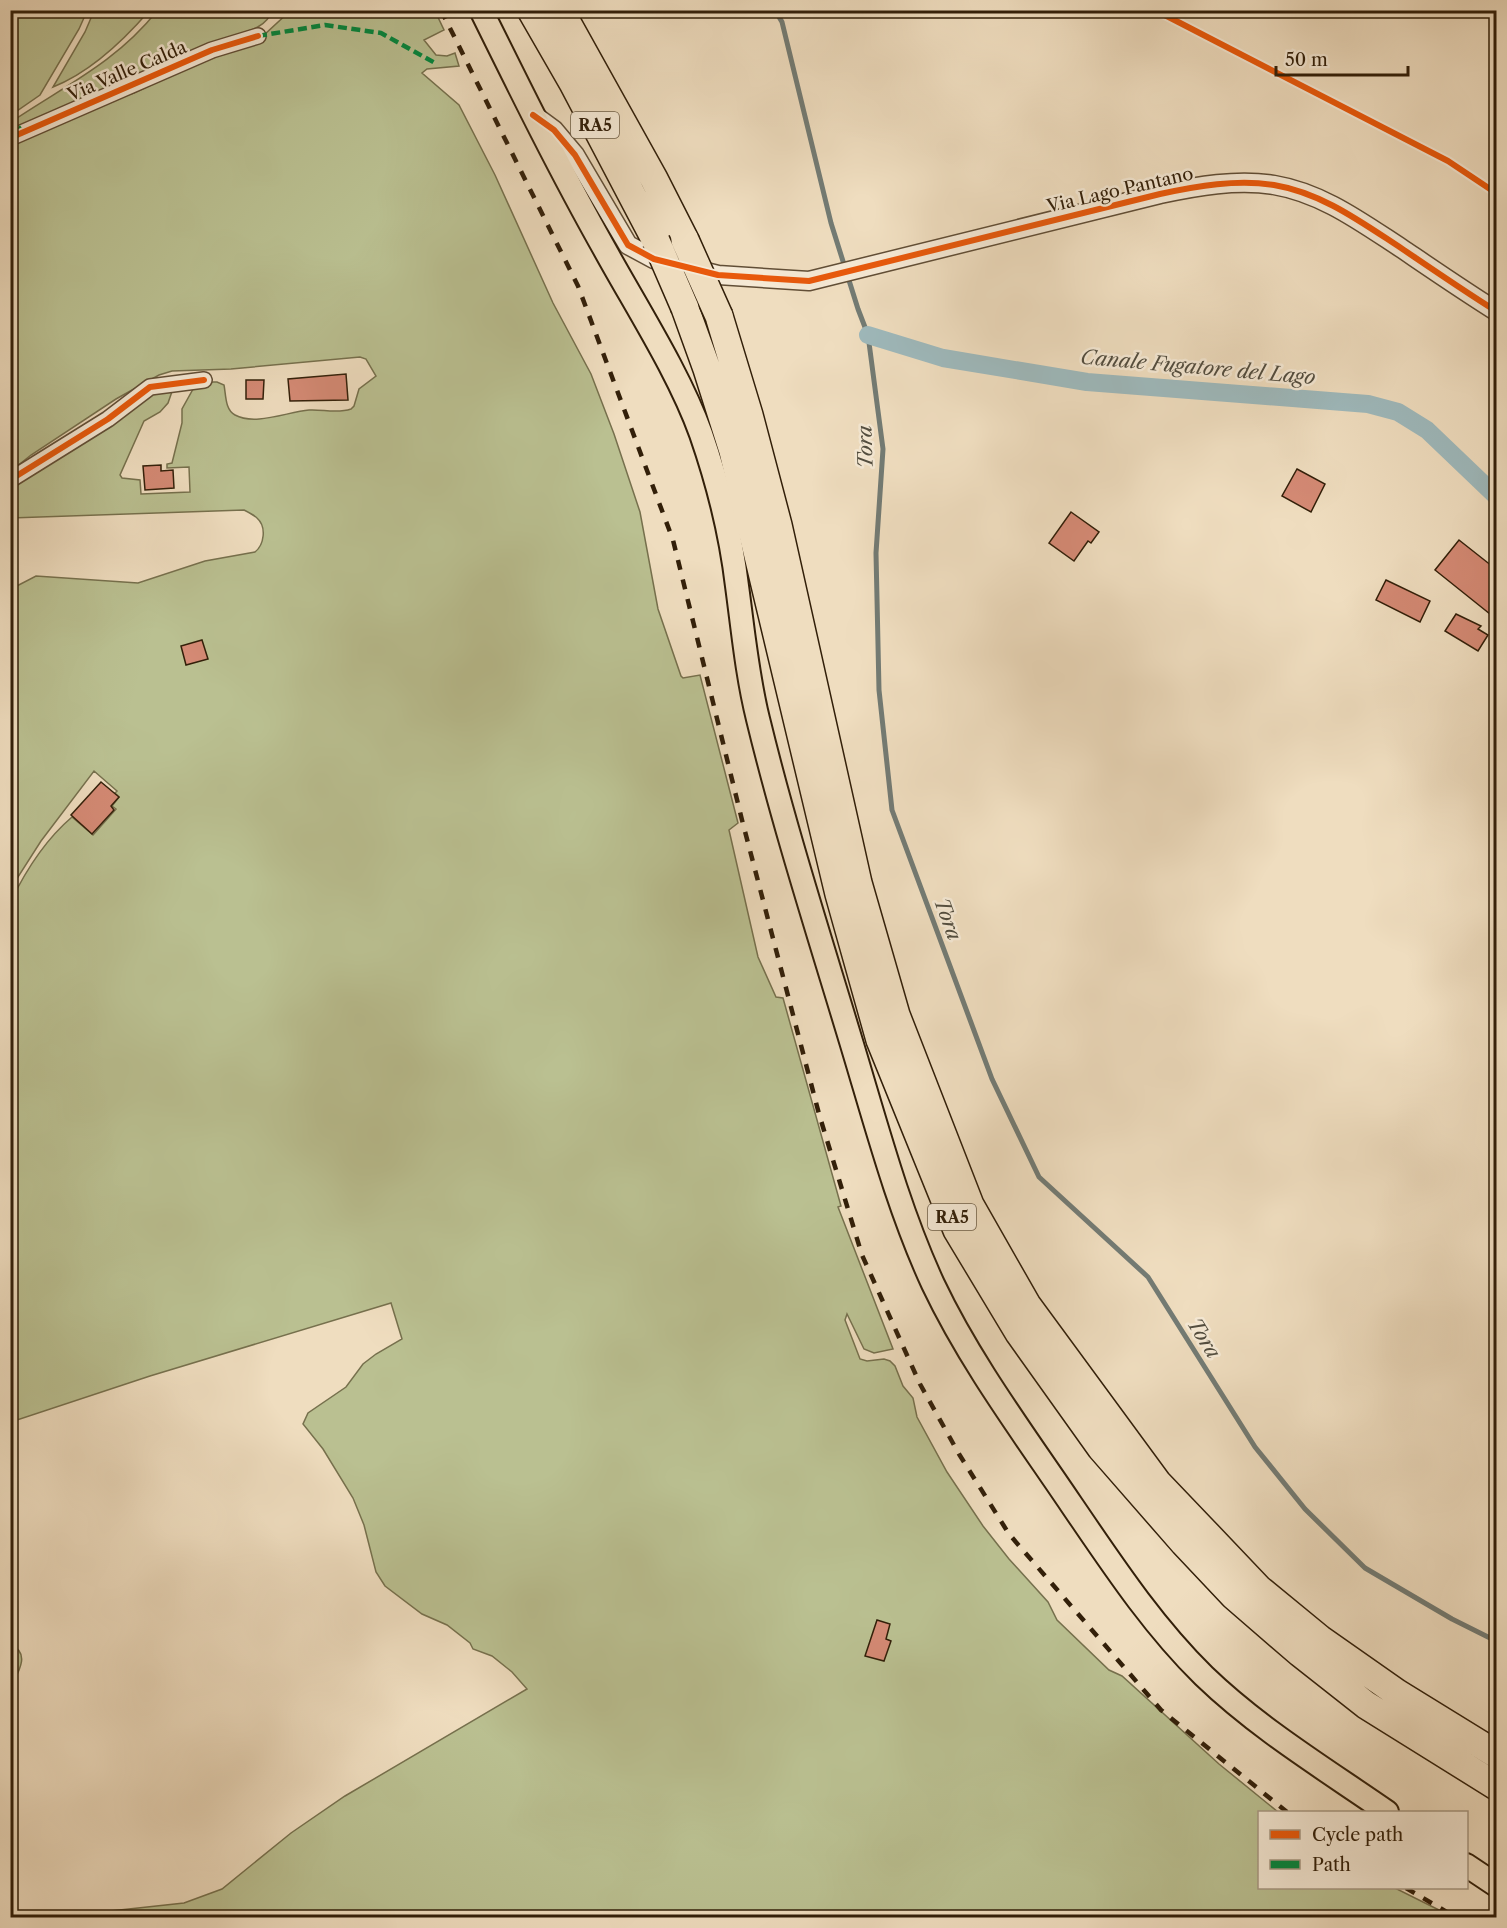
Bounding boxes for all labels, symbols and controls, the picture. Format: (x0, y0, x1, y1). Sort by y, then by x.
street label: Via Valle Calda (63, 36, 190, 106)
scale bar (1276, 39, 1408, 77)
text: 50 m (1285, 49, 1328, 71)
road number: RA5 (571, 112, 619, 138)
street label: Via Lago Pantano (1044, 162, 1195, 218)
water label: Canale Fugatore del Lago (1080, 345, 1316, 389)
water label: Tora (852, 425, 878, 469)
water label: Tora (929, 895, 967, 943)
road number: RA5 (928, 1204, 976, 1230)
water label: Tora (1182, 1313, 1226, 1363)
legend (1258, 1811, 1468, 1889)
text: Cycle path (1312, 1824, 1403, 1846)
text: Path (1312, 1854, 1351, 1876)

